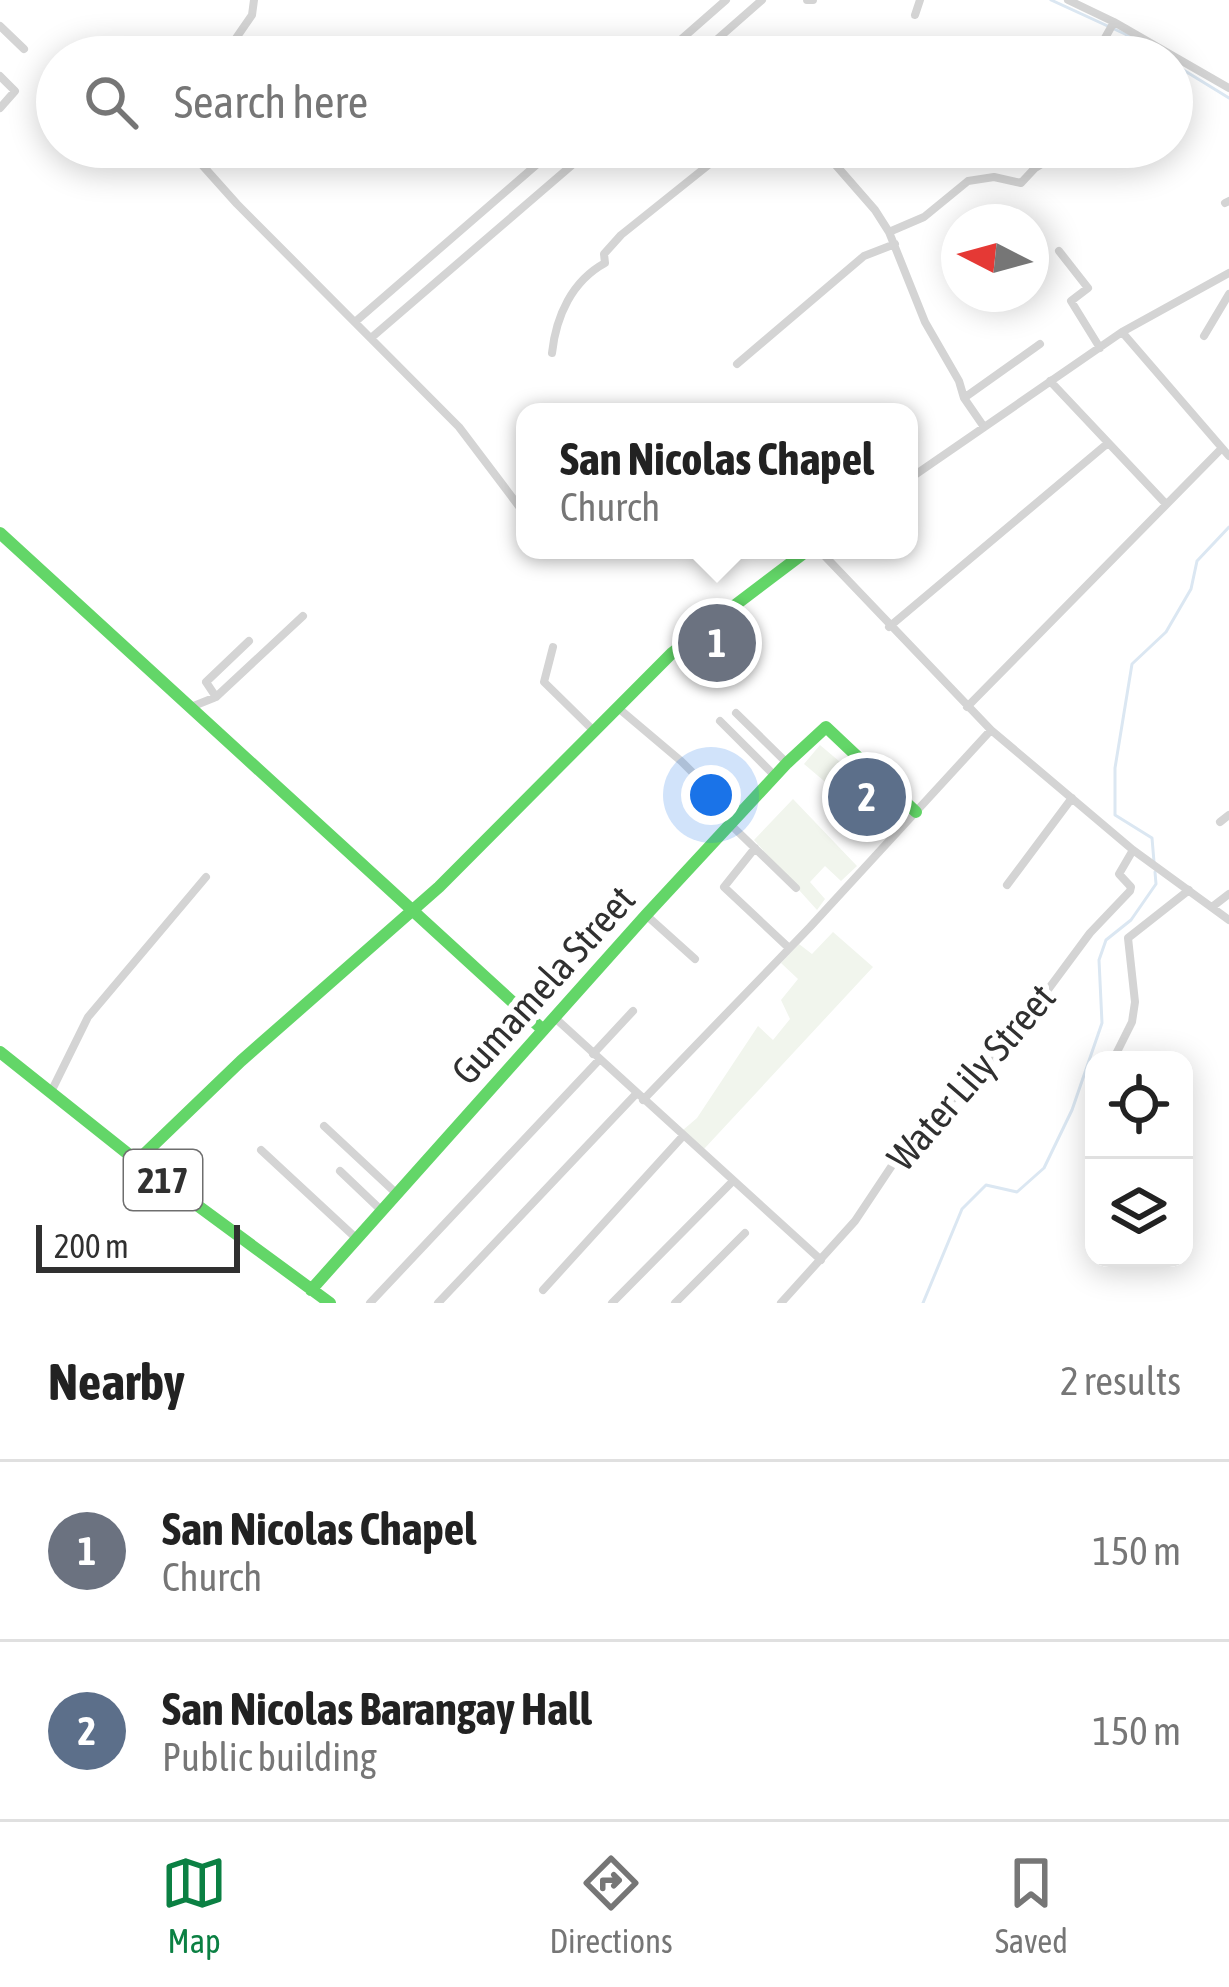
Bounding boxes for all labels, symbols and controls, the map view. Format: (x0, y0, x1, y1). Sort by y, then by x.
search box (36, 36, 1193, 168)
icon: search (78, 69, 144, 135)
text: Search here (174, 76, 368, 128)
north arrow (941, 204, 1049, 312)
popup (516, 403, 918, 559)
text: San Nicolas Chapel (560, 433, 874, 485)
text: Church (560, 485, 660, 529)
pin: 1 (678, 598, 756, 688)
pin: 2 (828, 752, 906, 842)
your location (681, 765, 741, 825)
street label: Gumamela Street (443, 877, 643, 1093)
street label: Water Lily Street (878, 975, 1064, 1179)
map controls (1085, 1051, 1193, 1267)
button: locate (1085, 1051, 1193, 1159)
road number: 217 (124, 1150, 202, 1210)
button: layers (1085, 1159, 1193, 1267)
scale bar (36, 1219, 240, 1272)
text: 200 m (54, 1227, 129, 1265)
text: Nearby (48, 1352, 185, 1411)
text: 2 results (1060, 1359, 1181, 1403)
text: San Nicolas Chapel (162, 1503, 476, 1555)
text: 1 (78, 1529, 96, 1573)
text: 150 m (1093, 1529, 1181, 1573)
text: Church (162, 1555, 262, 1599)
text: San Nicolas Barangay Hall (162, 1683, 592, 1735)
text: 2 (78, 1709, 96, 1753)
text: 150 m (1093, 1709, 1181, 1753)
text: Public building (162, 1735, 377, 1779)
tab: Map (161, 1850, 227, 1960)
tab: Directions (549, 1850, 673, 1960)
tab: Saved (995, 1850, 1068, 1960)

